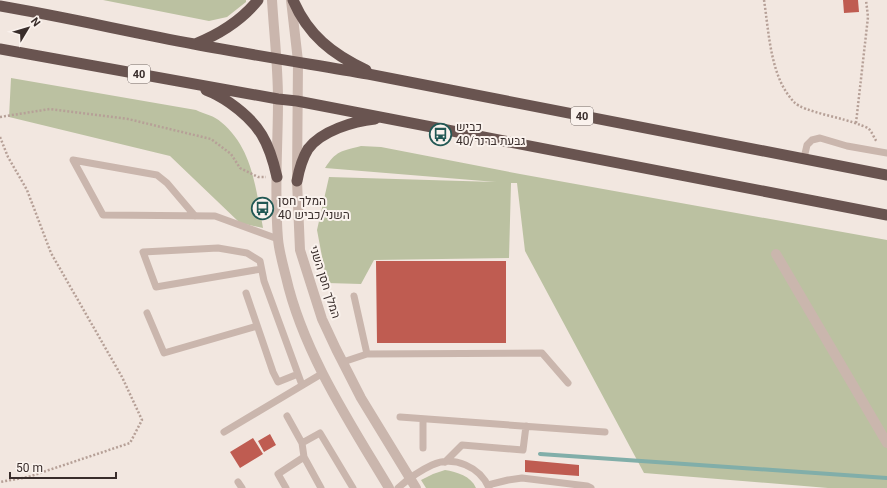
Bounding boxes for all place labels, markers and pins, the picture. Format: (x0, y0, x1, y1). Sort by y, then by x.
place label: כביש 40/גבעת ברנר (456, 120, 526, 148)
bus stop icon: כביש 40/גבעת ברנר (428, 121, 454, 147)
place label: המלך חסן השני/כביש 40 (278, 194, 350, 222)
bus stop icon: המלך חסן השני/כביש 40 (250, 195, 276, 221)

